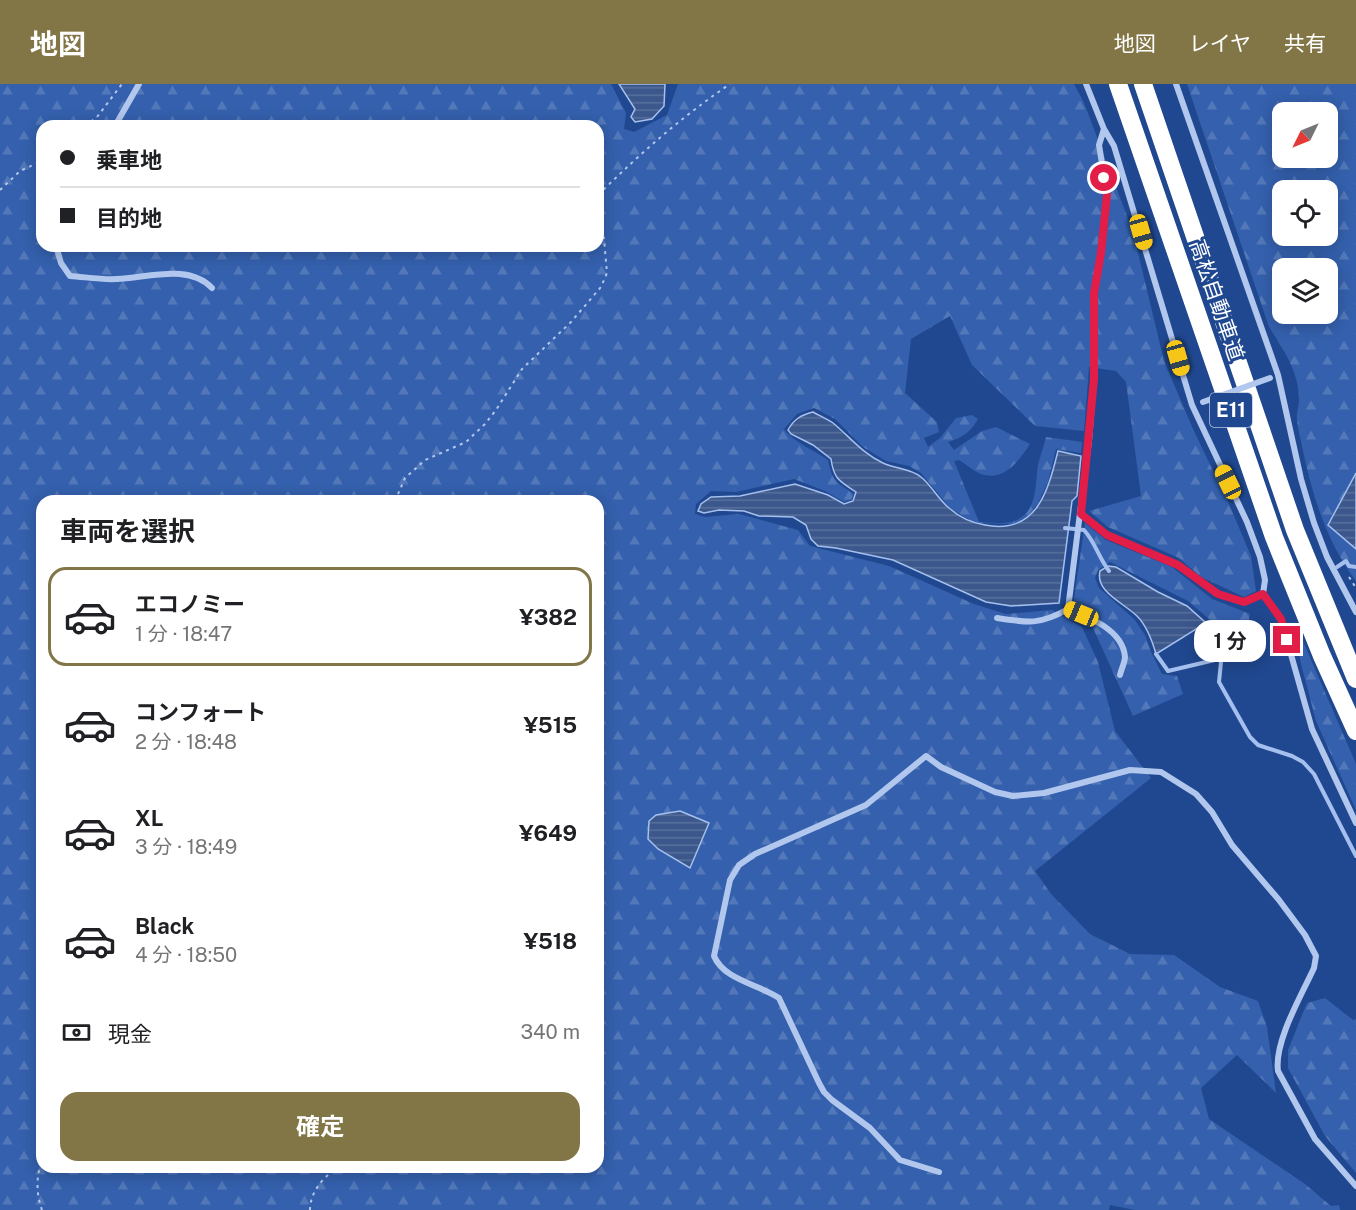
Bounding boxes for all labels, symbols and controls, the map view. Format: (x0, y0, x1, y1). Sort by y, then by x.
text: 地図 (30, 27, 86, 60)
text: 地図 (1114, 31, 1156, 56)
text: レイヤ (1189, 31, 1251, 56)
text: 共有 (1284, 31, 1326, 56)
north arrow (1272, 102, 1338, 168)
map controls (1272, 102, 1338, 324)
text: 乗車地 (96, 147, 162, 173)
route start (1090, 164, 1117, 191)
button: locate (1272, 180, 1338, 246)
text: 目的地 (96, 205, 162, 231)
car (1127, 212, 1155, 252)
street label: 高松自動車道 (1185, 236, 1249, 364)
button: layers (1272, 258, 1338, 324)
car (1164, 338, 1192, 378)
road number: E11 (1210, 393, 1252, 427)
car (1212, 462, 1244, 502)
text: 車両を選択 (60, 515, 195, 547)
icon: car (63, 590, 117, 644)
text: エコノミー (135, 591, 245, 617)
car (1061, 599, 1101, 629)
text: ¥382 (519, 604, 577, 630)
callout: 1 分 (1194, 619, 1266, 661)
text: 1 分 · 18:47 (135, 622, 232, 646)
route end (1273, 626, 1300, 653)
text: 1 分 (1213, 629, 1247, 653)
icon: car (63, 698, 117, 752)
text: コンフォート (135, 699, 266, 725)
text: ¥515 (523, 712, 577, 738)
text: 2 分 · 18:48 (135, 730, 237, 754)
text: XL (135, 805, 163, 831)
icon: car (63, 806, 117, 860)
text: ¥649 (519, 820, 577, 846)
text: 3 分 · 18:49 (135, 835, 237, 859)
text: Black (135, 913, 194, 939)
icon: car (63, 914, 117, 968)
text: ¥518 (523, 928, 577, 954)
text: 4 分 · 18:50 (135, 943, 237, 967)
icon: cash (60, 1016, 93, 1049)
text: 340 m (520, 1020, 580, 1044)
text: 現金 (108, 1021, 152, 1047)
button: 確定 (60, 1092, 580, 1161)

